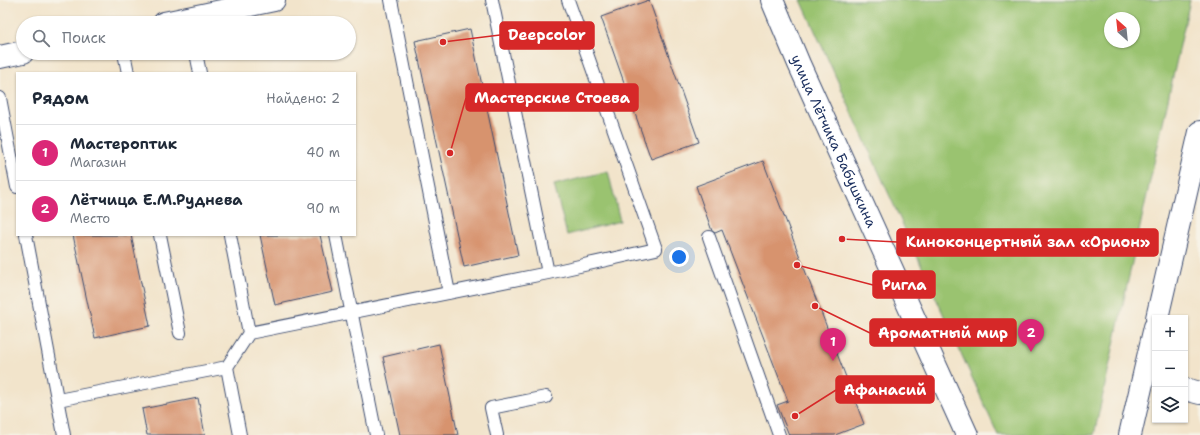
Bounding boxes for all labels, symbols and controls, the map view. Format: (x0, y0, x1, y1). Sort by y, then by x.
north arrow (1104, 12, 1140, 48)
search box (16, 16, 356, 60)
callout: Deepcolor (500, 22, 594, 49)
text: Deepcolor (508, 25, 586, 45)
icon: search (30, 27, 52, 49)
text: Поиск (62, 28, 106, 48)
street label: улица Лётчика Бабушкина (787, 52, 881, 231)
callout: Мастерские Стоева (466, 84, 638, 111)
text: Рядом (32, 87, 89, 109)
text: Мастерские Стоева (474, 88, 631, 108)
text: Найдено: 2 (266, 90, 340, 107)
text: Мастероптик (70, 134, 177, 154)
text: 1 (42, 144, 48, 161)
text: 40 m (306, 144, 340, 161)
text: Магазин (70, 154, 126, 171)
text: Лётчица Е.М.Руднева (70, 190, 243, 210)
text: 2 (40, 200, 50, 217)
text: 90 m (306, 200, 340, 217)
text: Место (70, 210, 110, 227)
callout: Киноконцертный зал «Орион» (897, 229, 1158, 256)
text: Киноконцертный зал «Орион» (906, 232, 1150, 252)
your location (669, 247, 689, 267)
callout: Ригла (873, 271, 935, 298)
text: Ригла (881, 275, 927, 295)
map controls (1152, 315, 1188, 423)
button: + (1152, 315, 1188, 351)
callout: Ароматный мир (870, 319, 1016, 346)
pin: 2 (1018, 319, 1044, 352)
text: Ароматный мир (878, 323, 1008, 343)
pin: 1 (820, 328, 846, 361)
button: − (1152, 351, 1188, 387)
callout: Афанасий (836, 376, 934, 403)
text: Афанасий (844, 380, 927, 400)
button: layers (1152, 387, 1188, 423)

